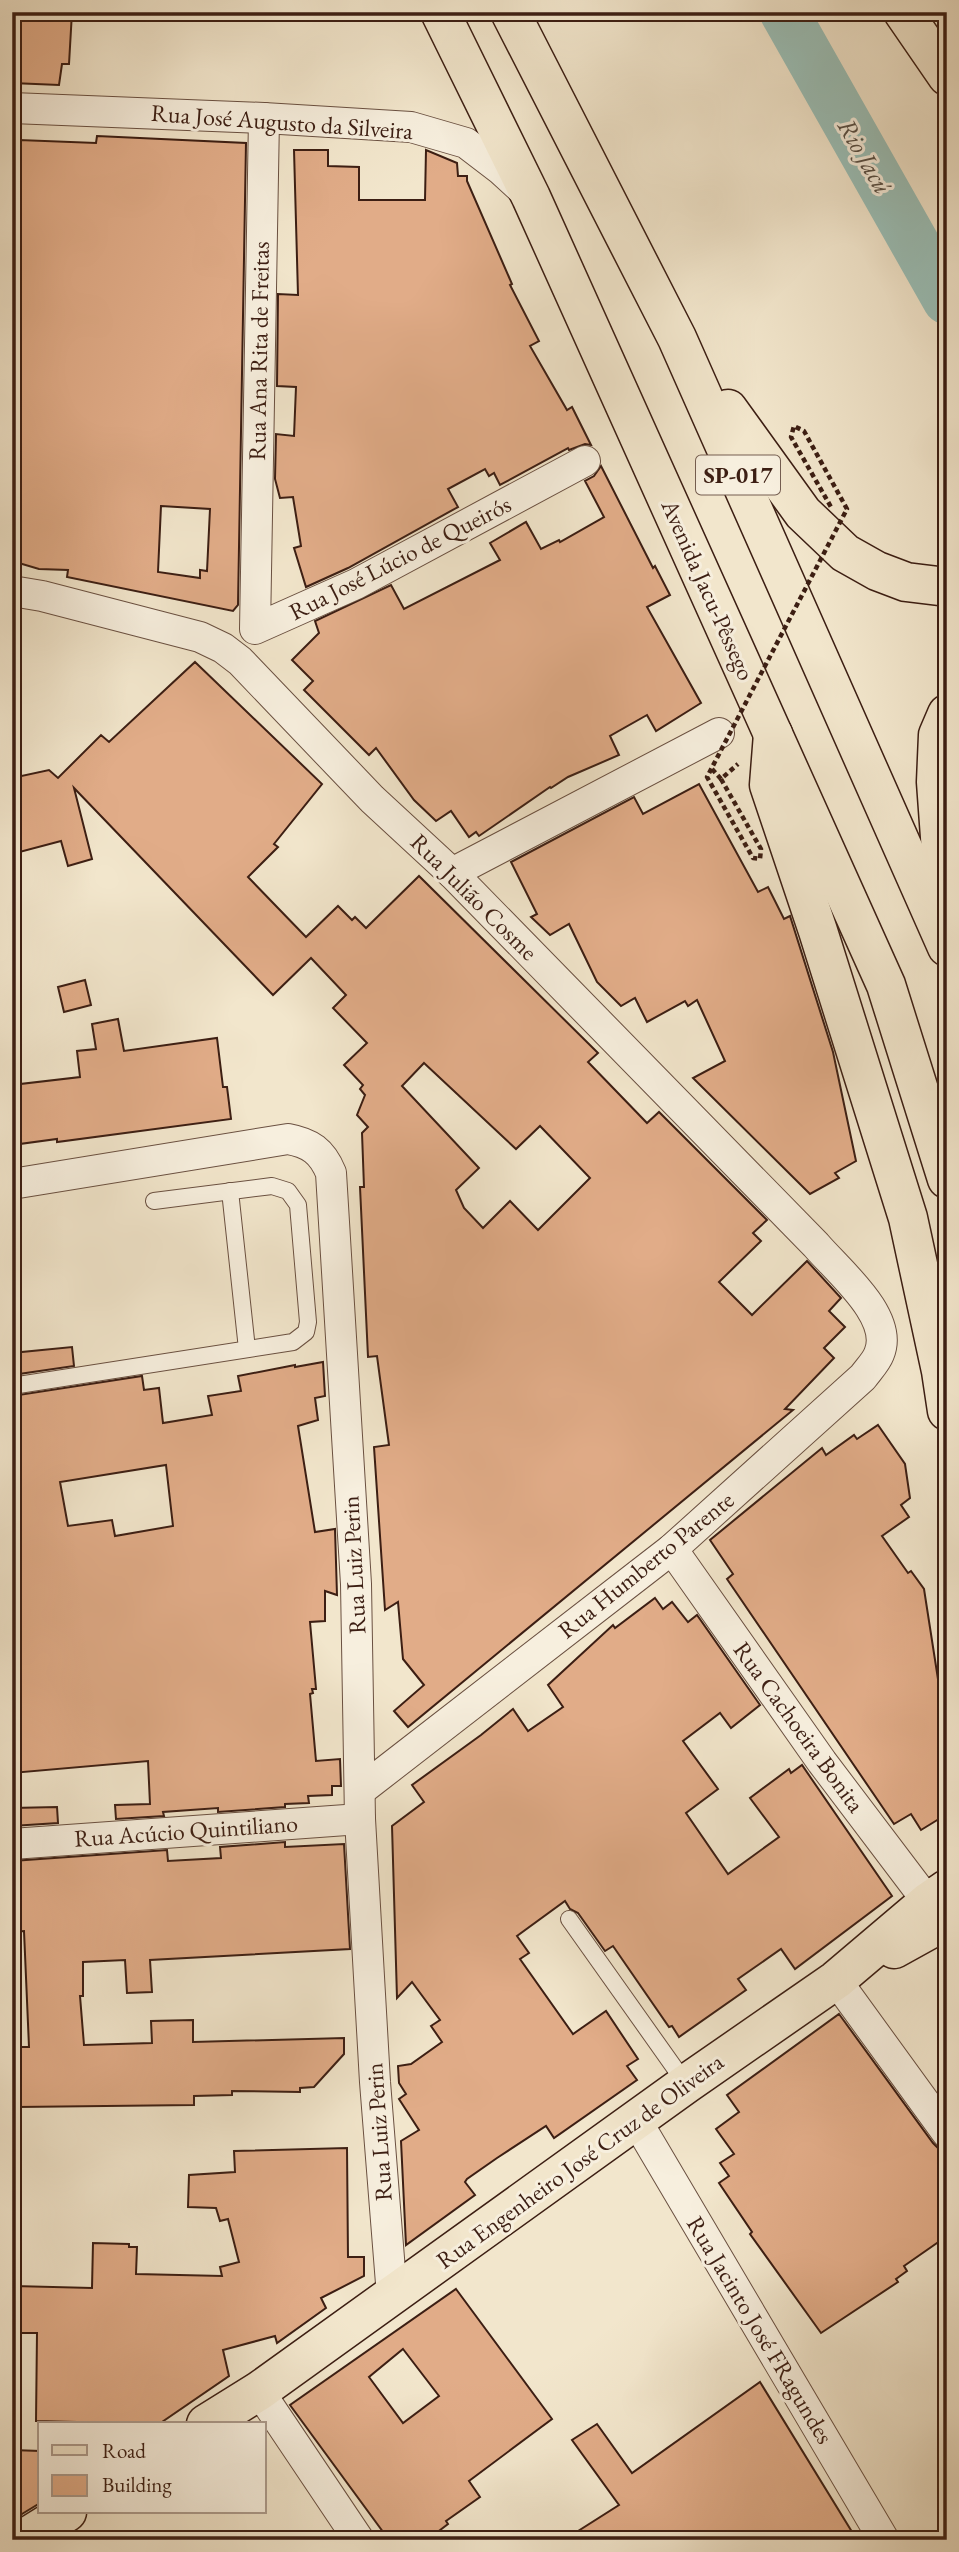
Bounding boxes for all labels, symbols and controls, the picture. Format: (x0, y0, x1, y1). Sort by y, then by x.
street label: Rua José Augusto da Silveira (150, 97, 414, 146)
water label: Rio Jacú (830, 112, 900, 200)
street label: Rua Ana Rita de Freitas (241, 241, 276, 461)
road number: SP-017 (696, 456, 780, 495)
street label: Rua José Lúcio de Queirós (283, 488, 516, 627)
street label: Avenida Jacu-Pêssego (654, 494, 762, 685)
street label: Rua Julião Cosme (404, 826, 545, 967)
street label: Rua Humberto Parente (551, 1484, 740, 1645)
street label: Rua Luiz Perin (334, 1495, 373, 1635)
street label: Rua Cachoeira Bonita (727, 1635, 872, 1819)
street label: Rua Acúcio Quintiliano (73, 1807, 299, 1854)
street label: Rua Engenheiro José Cruz de Oliveira (430, 2046, 730, 2275)
street label: Rua Luiz Perin (358, 2062, 399, 2202)
street label: Rua Jacinto José FRagundes (680, 2210, 841, 2449)
legend (38, 2422, 266, 2514)
text: Road (102, 2437, 146, 2464)
text: Building (102, 2471, 172, 2498)

